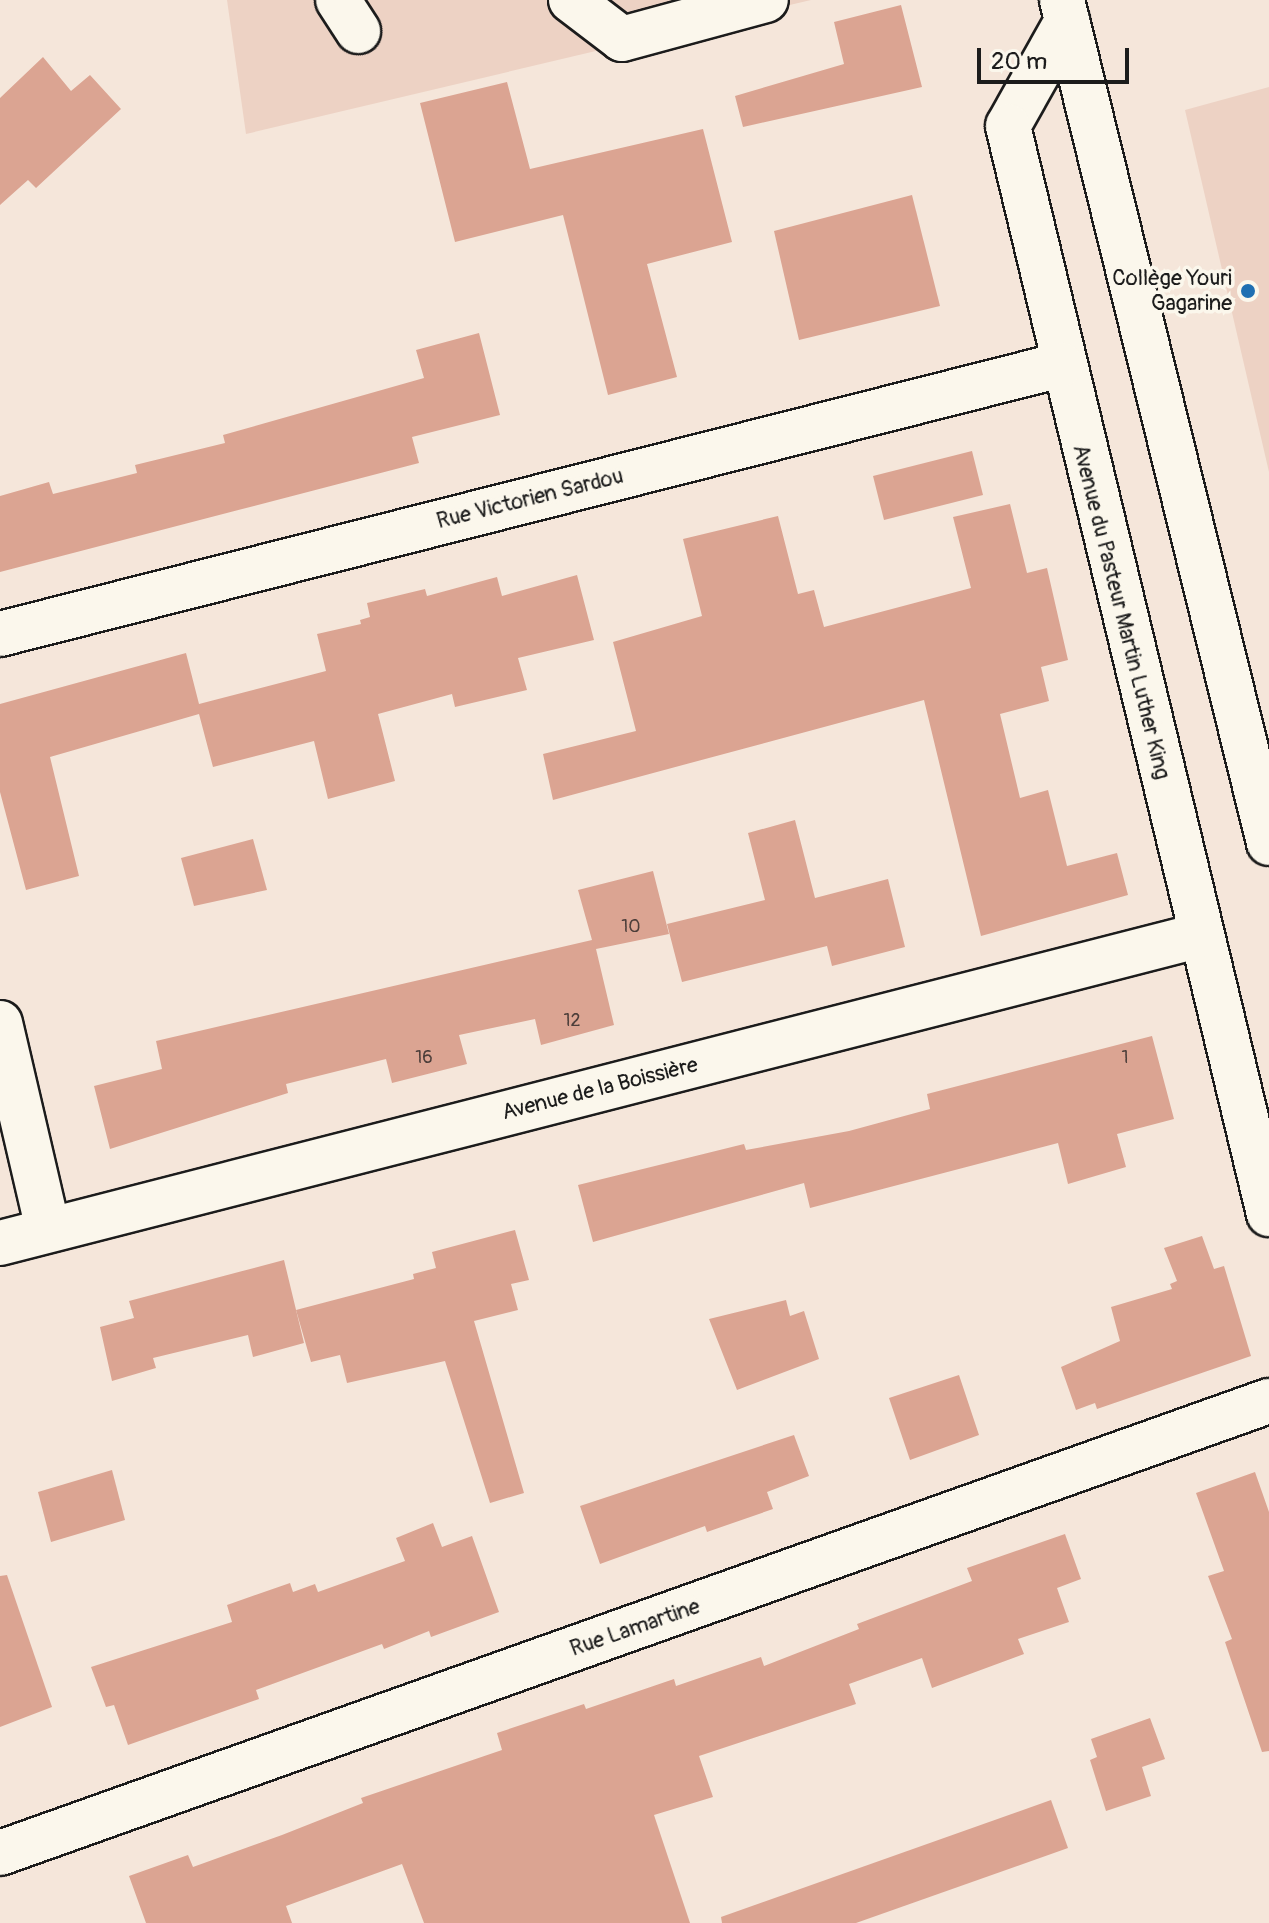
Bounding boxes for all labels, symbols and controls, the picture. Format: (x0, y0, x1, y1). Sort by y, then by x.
scale bar (981, 32, 1133, 82)
text: 20 m (991, 47, 1047, 76)
place label: Collège Youri Gagarine (1112, 265, 1232, 316)
marker: Collège Youri Gagarine (1239, 282, 1257, 300)
street label: Avenue du Pasteur Martin Luther King (1067, 442, 1175, 782)
street label: Rue Victorien Sardou (434, 463, 626, 535)
house number: 10 (621, 916, 641, 938)
house number: 12 (563, 1010, 581, 1032)
house number: 16 (415, 1047, 433, 1069)
house number: 1 (1121, 1047, 1129, 1069)
street label: Avenue de la Boissière (499, 1052, 701, 1126)
street label: Rue Lamartine (567, 1593, 703, 1663)

